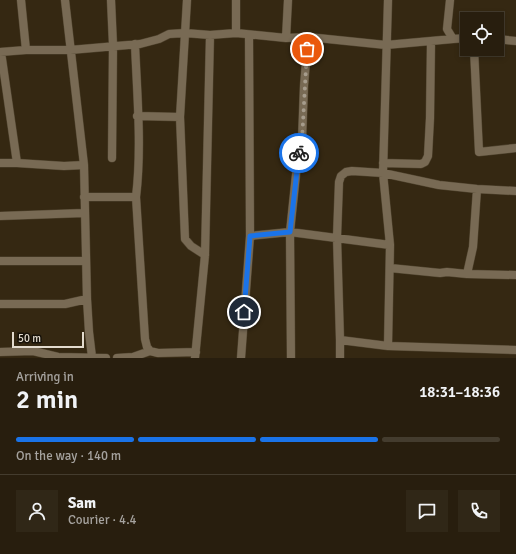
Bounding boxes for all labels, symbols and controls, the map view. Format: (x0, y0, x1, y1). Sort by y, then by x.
map controls (460, 12, 504, 56)
button: locate (460, 12, 504, 56)
pin (290, 32, 324, 66)
icon: bag (296, 38, 318, 60)
courier (279, 133, 319, 173)
icon: bike (288, 142, 310, 164)
pin (227, 295, 261, 329)
icon: home (233, 301, 255, 323)
scale bar (12, 330, 84, 349)
text: 50 m (18, 332, 41, 345)
text: Arriving in (16, 369, 74, 385)
text: 18:31–18:36 (419, 383, 500, 401)
text: 2 min (16, 384, 78, 416)
text: On the way · 140 m (16, 448, 121, 464)
button: person (16, 490, 58, 532)
button: chat (406, 490, 448, 532)
button: phone (458, 490, 500, 532)
text: Sam (68, 494, 96, 512)
text: Courier · 4.4 (68, 512, 137, 528)

